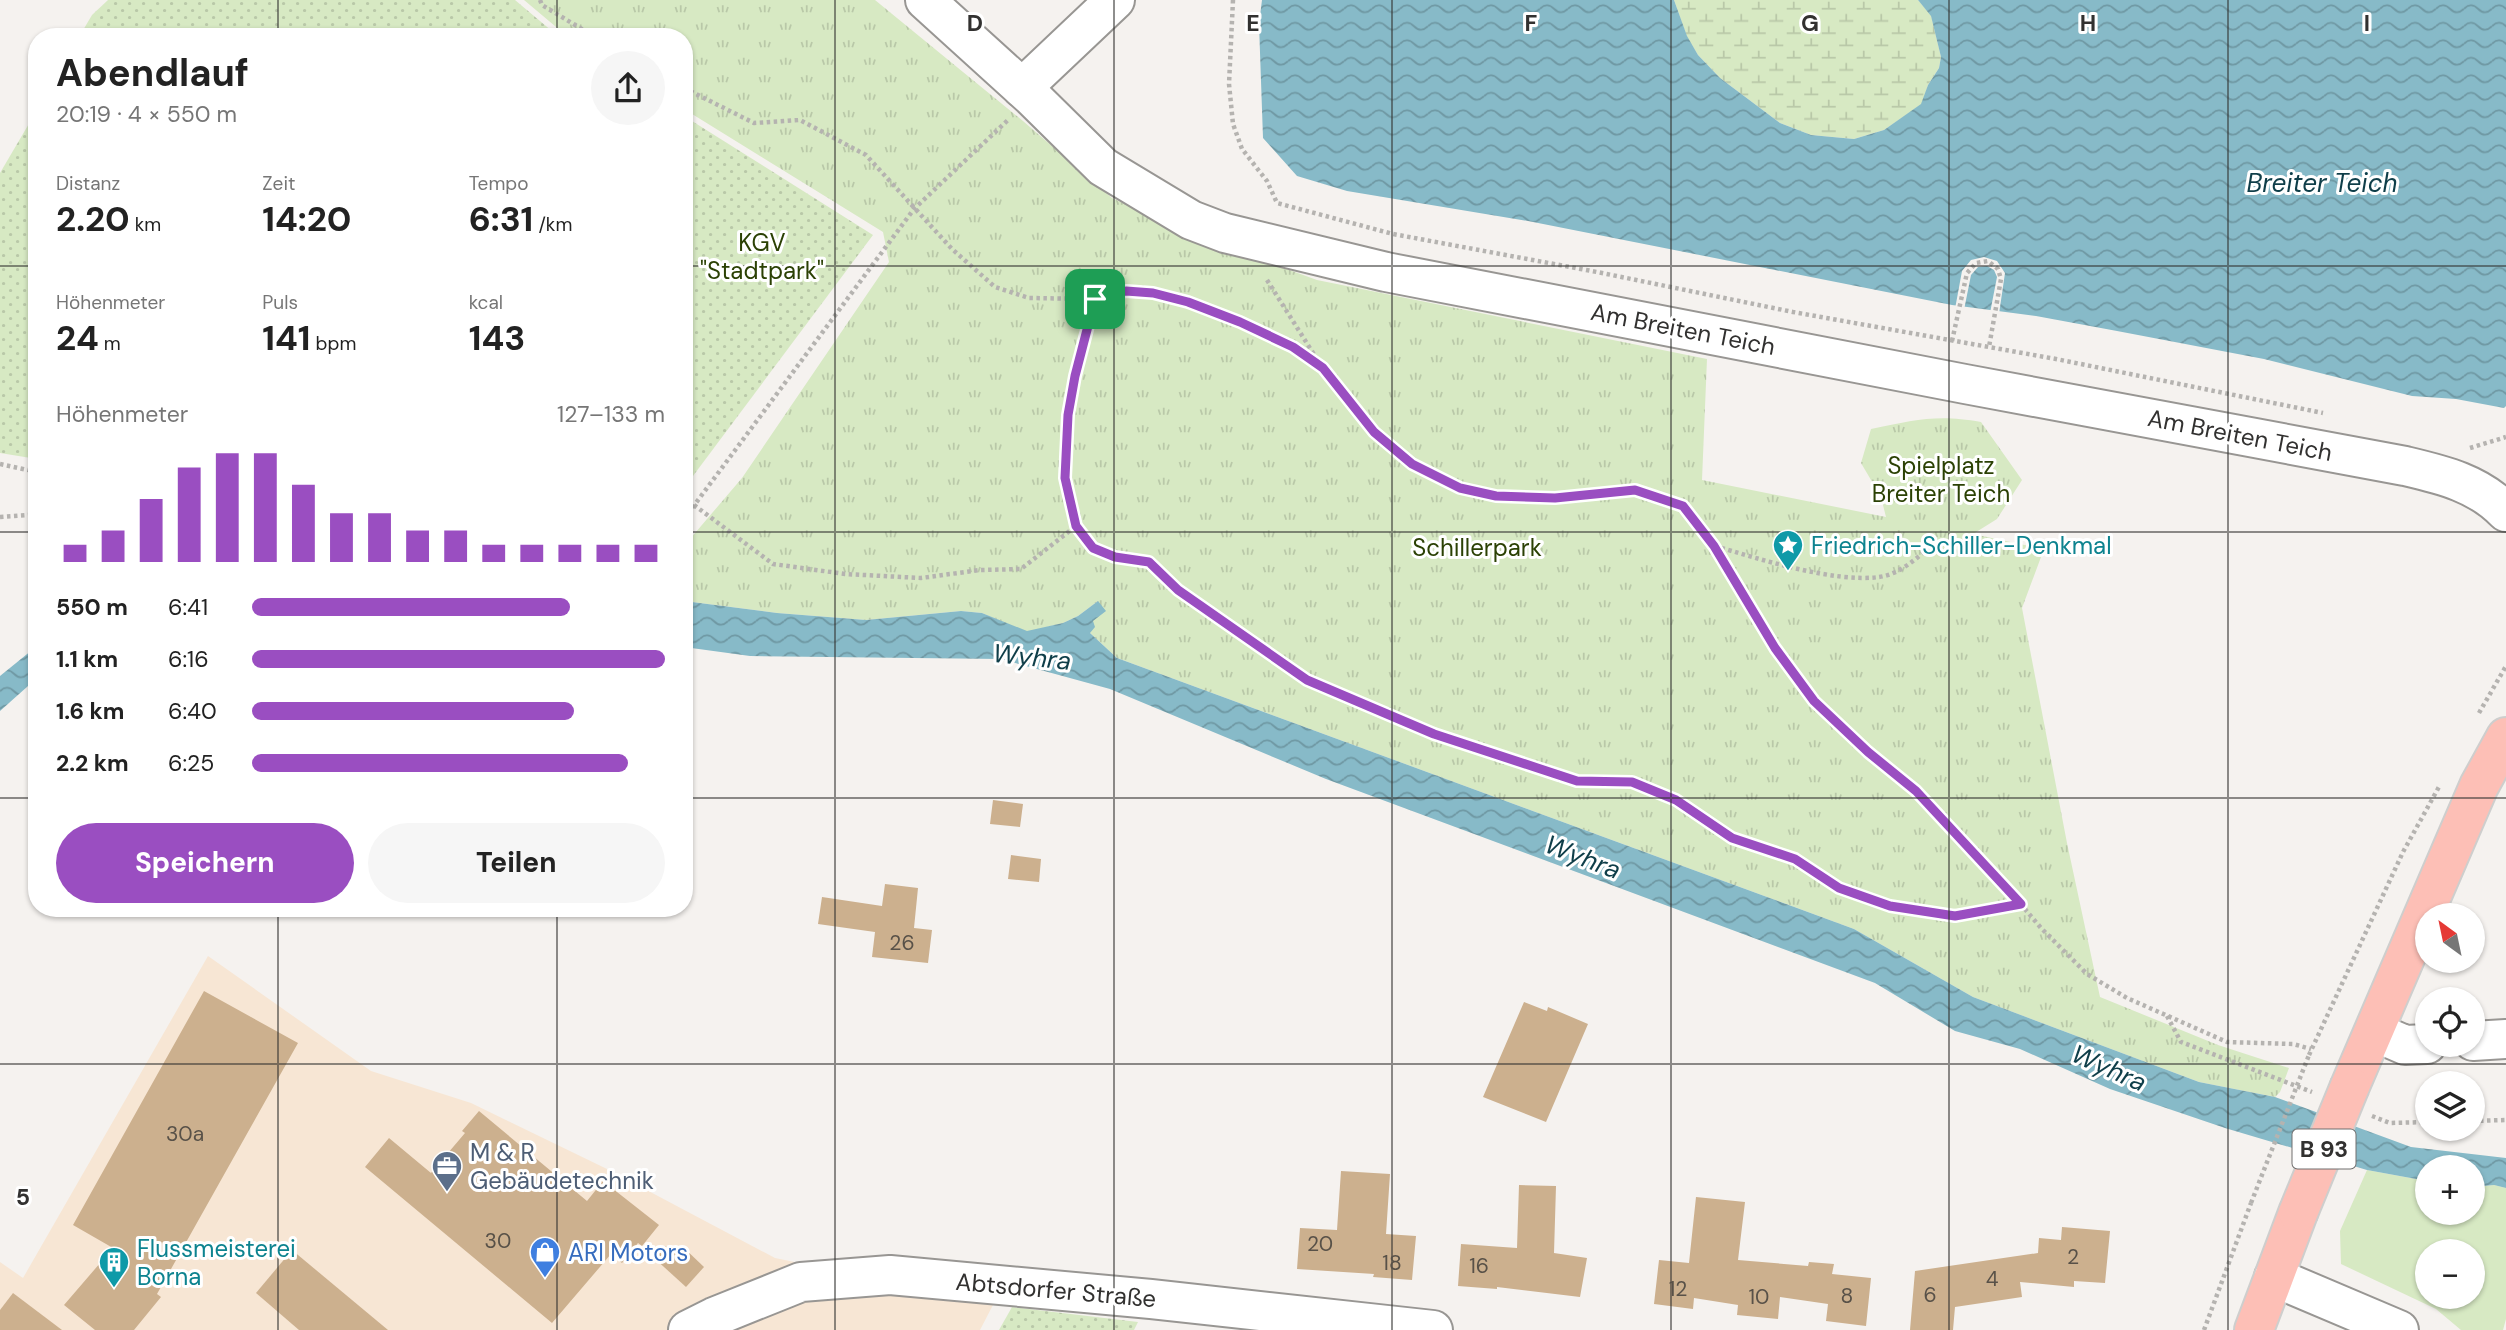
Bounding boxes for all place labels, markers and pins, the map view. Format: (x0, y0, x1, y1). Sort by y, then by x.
pin (1065, 269, 1125, 329)
place icon: Friedrich-Schiller-Denkmal (1771, 528, 1805, 572)
place label: Friedrich-Schiller-Denkmal (1811, 530, 2112, 561)
place label: M & R Gebäudetechnik (470, 1137, 654, 1196)
office icon: M & R Gebäudetechnik (430, 1149, 464, 1193)
place label: Flussmeisterei Borna (137, 1233, 296, 1292)
shop icon: ARI Motors (528, 1235, 562, 1279)
place label: ARI Motors (568, 1237, 688, 1268)
building icon: Flussmeisterei Borna (97, 1245, 131, 1289)

